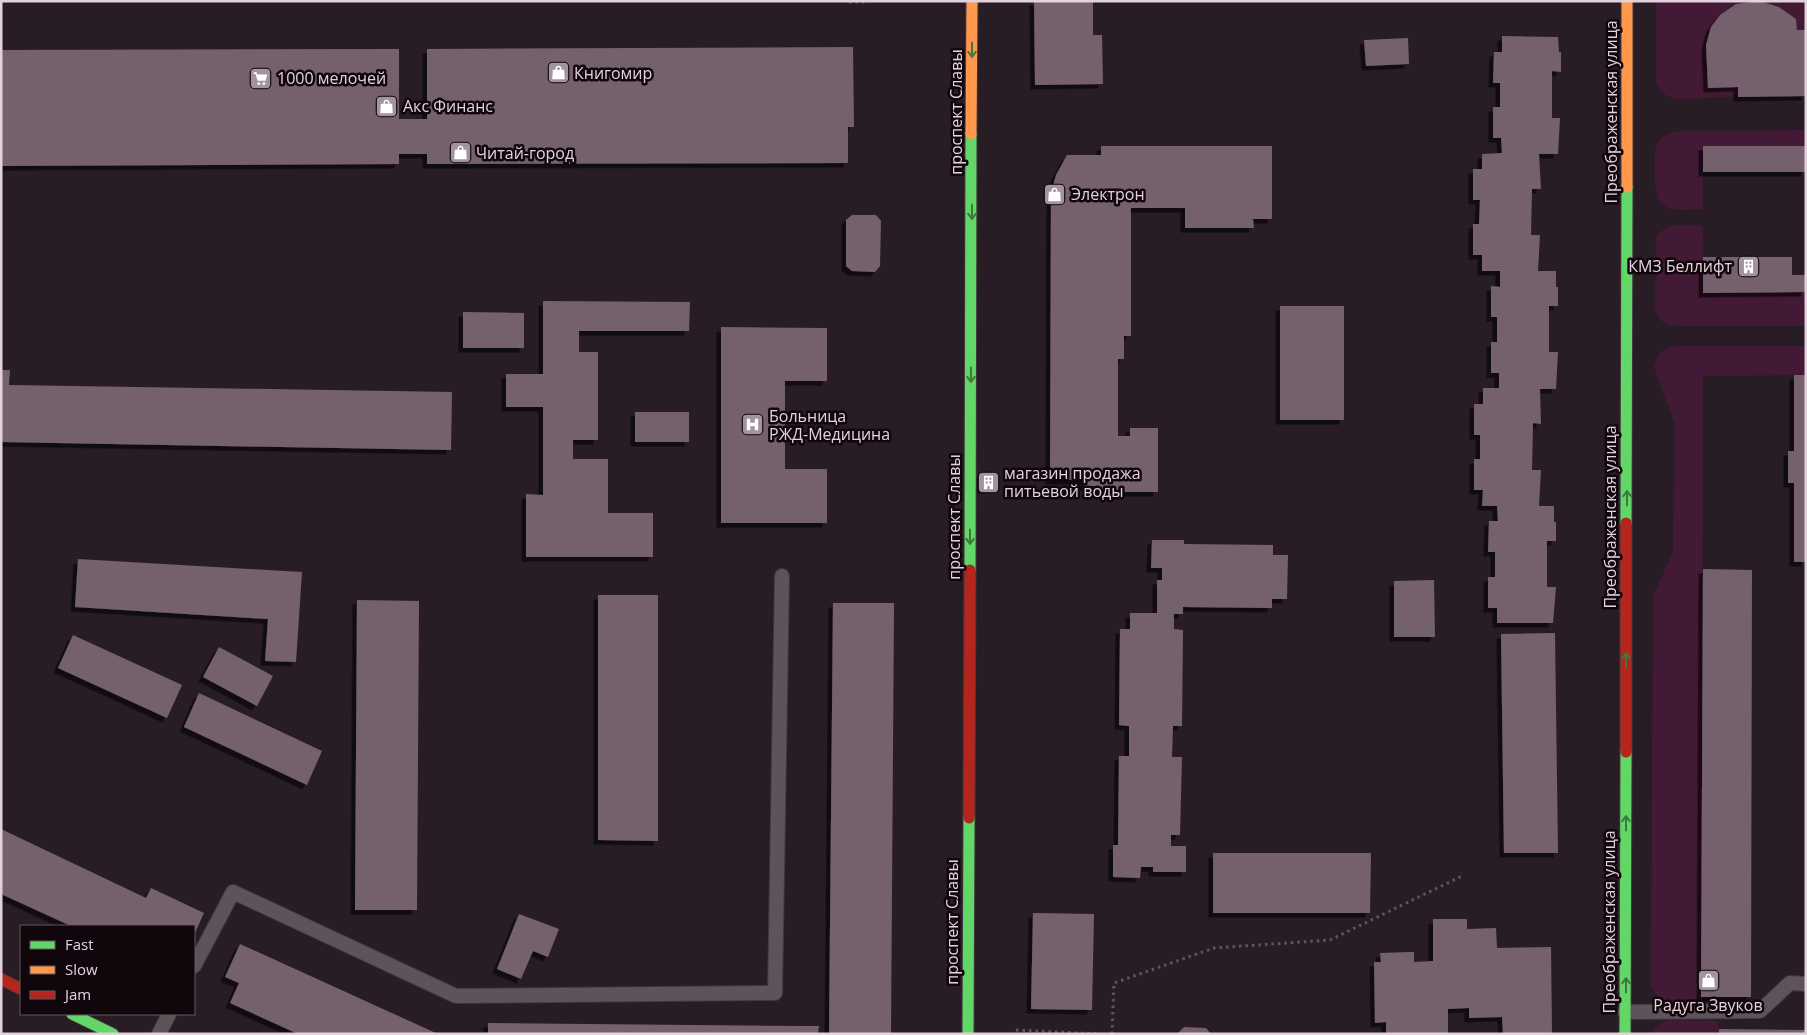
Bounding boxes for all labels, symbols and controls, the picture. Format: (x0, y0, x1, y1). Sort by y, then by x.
street label: Преображенская улица (1600, 20, 1622, 204)
one-way arrow (967, 42, 977, 58)
street label: проспект Славы (945, 49, 967, 175)
shop icon: Книгомир (546, 61, 570, 85)
place label: Книгомир (574, 62, 652, 84)
supermarket icon: 1000 мелочей (249, 66, 273, 90)
place label: 1000 мелочей (277, 67, 386, 89)
shop icon: Акс Финанс (375, 94, 399, 118)
place label: Акс Финанс (403, 95, 493, 117)
shop icon: Читай-город (448, 141, 472, 165)
place label: Читай-город (476, 142, 574, 164)
shop icon: Электрон (1043, 182, 1067, 206)
place label: Электрон (1071, 183, 1145, 205)
one-way arrow (967, 204, 977, 220)
building icon: КМЗ Беллифт (1736, 254, 1760, 278)
place label: КМЗ Беллифт (1628, 255, 1732, 277)
one-way arrow (966, 366, 976, 383)
place label: Больница РЖД-Медицина (769, 405, 890, 445)
hospital icon: Больница РЖД-Медицина (741, 413, 765, 437)
street label: Преображенская улица (1599, 425, 1621, 609)
street label: проспект Славы (943, 454, 965, 580)
place label: магазин продажа питьевой воды (1004, 462, 1141, 502)
building icon: магазин продажа питьевой воды (976, 470, 1000, 494)
one-way arrow (1622, 490, 1632, 506)
one-way arrow (965, 529, 975, 545)
one-way arrow (1621, 652, 1631, 668)
one-way arrow (1621, 815, 1631, 831)
street label: Преображенская улица (1598, 830, 1620, 1014)
street label: проспект Славы (941, 859, 963, 985)
legend (20, 925, 195, 1015)
text: Fast (65, 934, 94, 954)
text: Slow (65, 959, 98, 979)
shop icon: Радуга Звуков (1696, 969, 1720, 993)
one-way arrow (1621, 977, 1631, 994)
text: Jam (63, 984, 91, 1004)
place label: Радуга Звуков (1653, 994, 1763, 1016)

